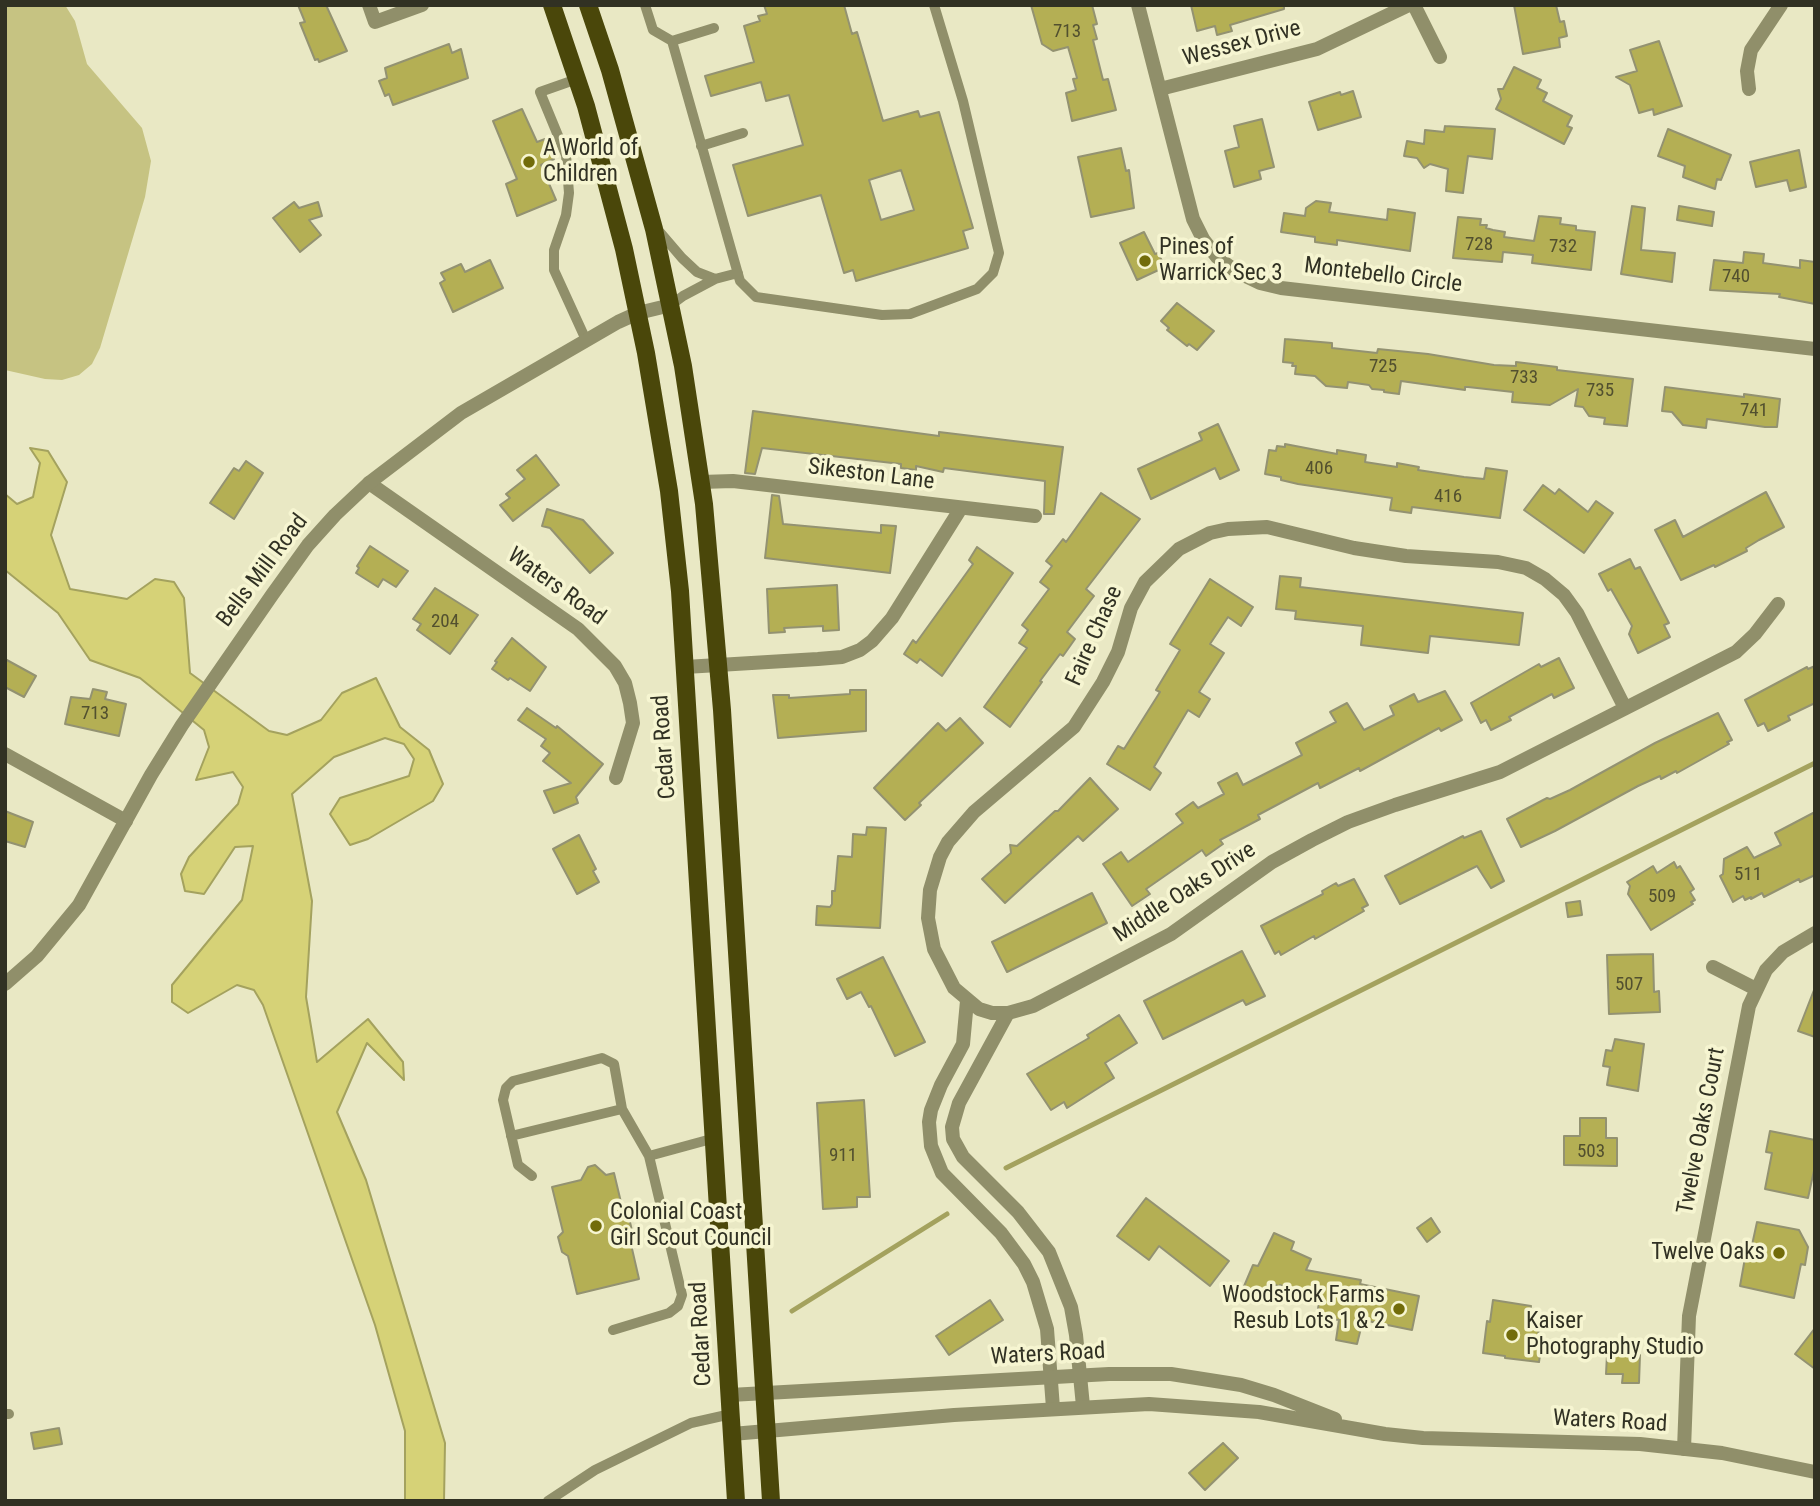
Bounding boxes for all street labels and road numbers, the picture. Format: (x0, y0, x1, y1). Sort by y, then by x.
street label: Wessex Drive (1180, 15, 1304, 73)
street label: Montebello Circle (1302, 253, 1464, 299)
street label: Sikeston Lane (806, 454, 936, 496)
street label: Bells Mill Road (212, 509, 314, 633)
street label: Waters Road (501, 542, 611, 632)
street label: Faire Chase (1061, 582, 1129, 690)
street label: Cedar Road (648, 694, 682, 800)
street label: Middle Oaks Drive (1109, 837, 1261, 949)
street label: Twelve Oaks Court (1672, 1045, 1732, 1217)
street label: Cedar Road (685, 1281, 719, 1387)
street label: Waters Road (990, 1338, 1106, 1372)
street label: Waters Road (1552, 1405, 1668, 1439)

